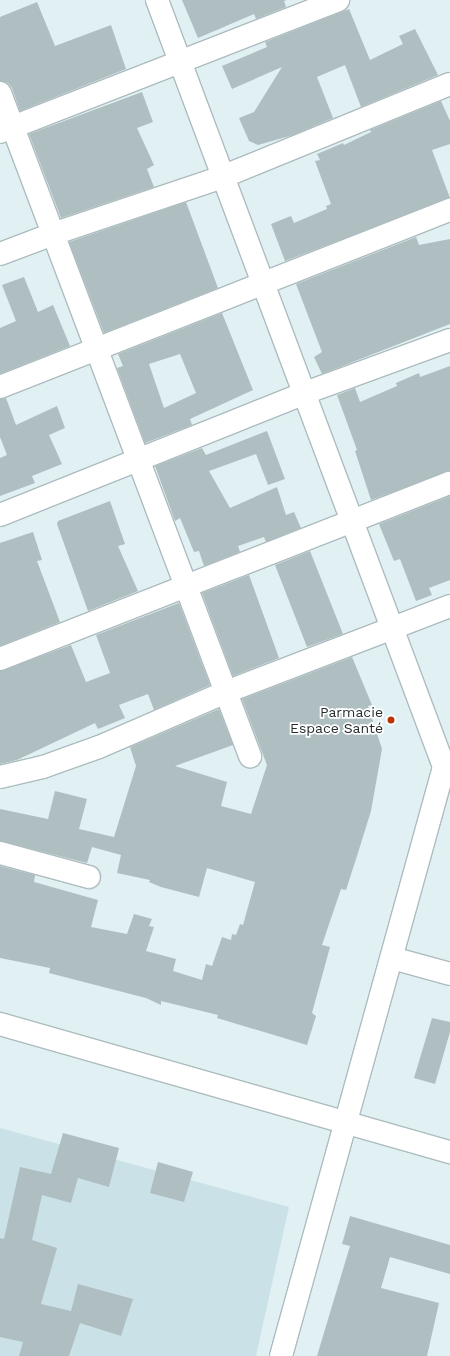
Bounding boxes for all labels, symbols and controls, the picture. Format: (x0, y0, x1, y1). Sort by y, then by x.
place label: Parmacie Espace Santé (290, 704, 383, 736)
marker: Parmacie Espace Santé (386, 715, 396, 725)

